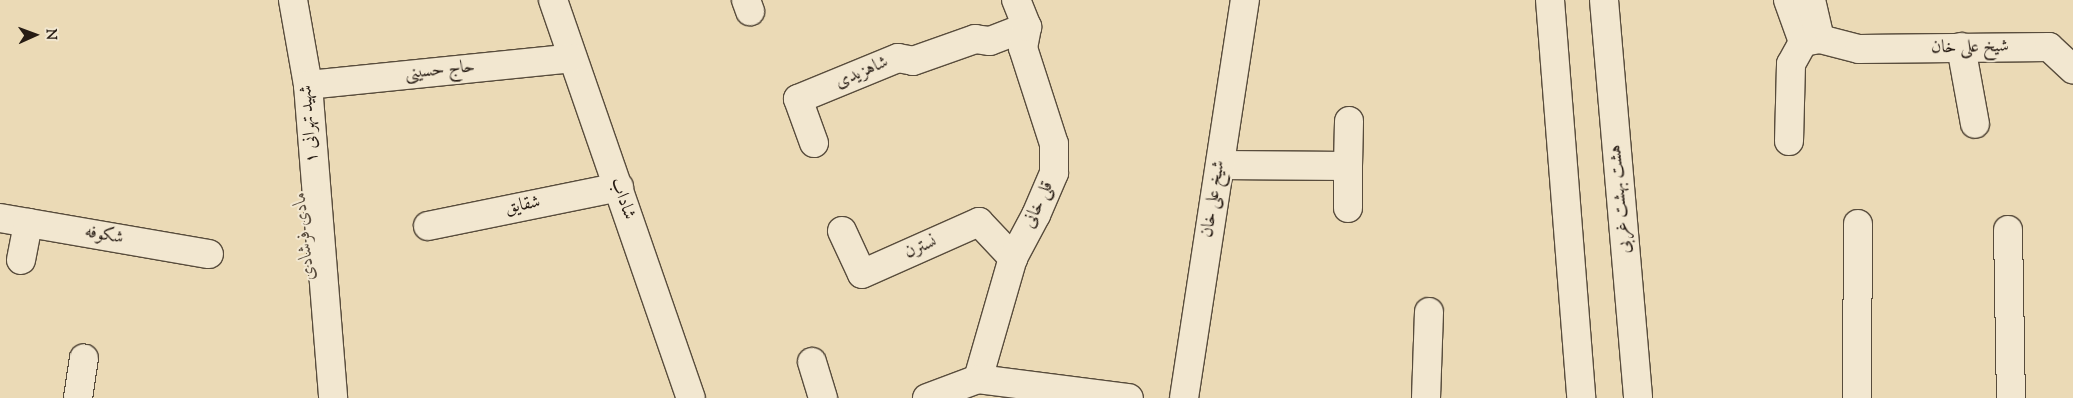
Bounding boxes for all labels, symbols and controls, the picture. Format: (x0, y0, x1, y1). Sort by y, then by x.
north arrow (10, 10, 60, 60)
text: N (40, 29, 60, 40)
street label: شیخ علی خان (1931, 37, 2009, 59)
street label: شاهزیدی (832, 52, 892, 94)
street label: حاج حسینی (404, 57, 476, 85)
street label: شهید تهرانی ۱ (296, 84, 324, 164)
street label: هشت بهشت غربی (1605, 144, 1637, 254)
street label: شیخ علی خان (1197, 159, 1231, 239)
street label: شاداب (605, 175, 639, 223)
street label: قلی خانی (1019, 178, 1059, 232)
water label: مادی فرشادی (289, 190, 321, 282)
street label: شقایق (504, 192, 542, 220)
street label: شکوفه (83, 222, 125, 250)
street label: نسترن (902, 231, 940, 265)

